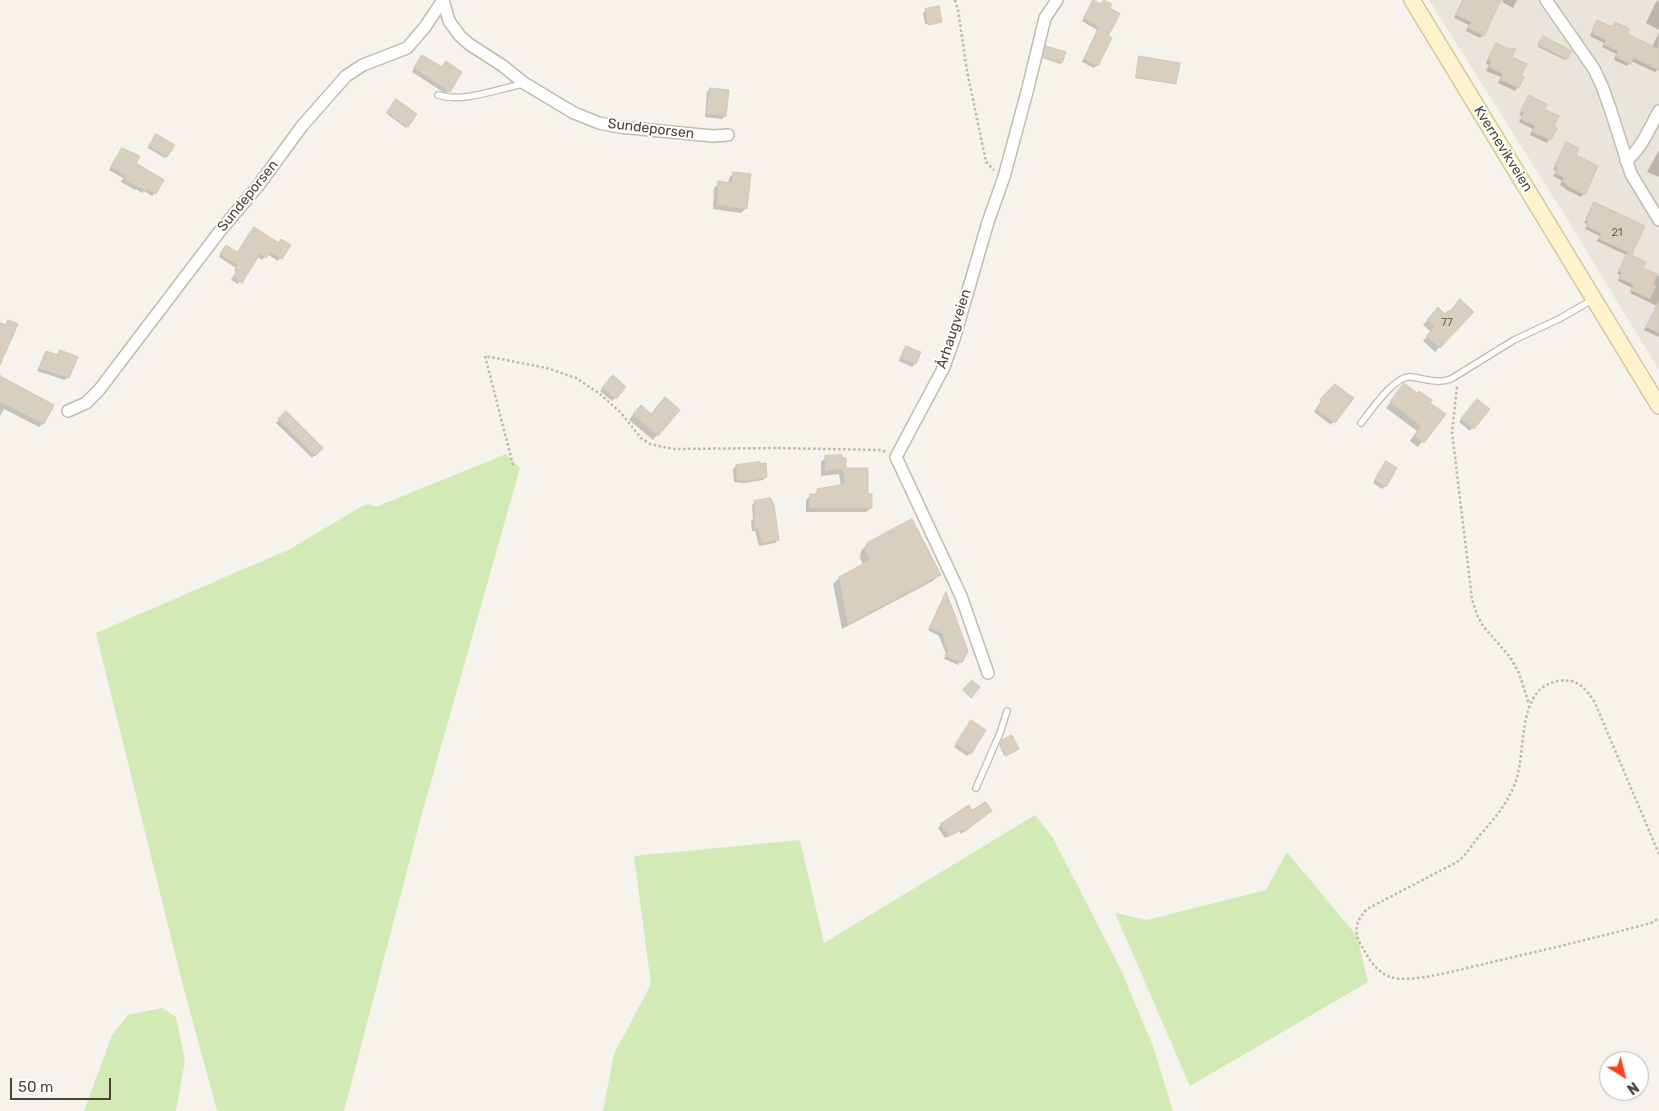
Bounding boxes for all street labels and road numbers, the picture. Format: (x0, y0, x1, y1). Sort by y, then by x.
street label: Kvernevikveien (1470, 103, 1536, 195)
street label: Sundeporsen (607, 115, 695, 143)
street label: Sundeporsen (214, 157, 282, 235)
street label: Århaugveien (933, 287, 975, 371)

